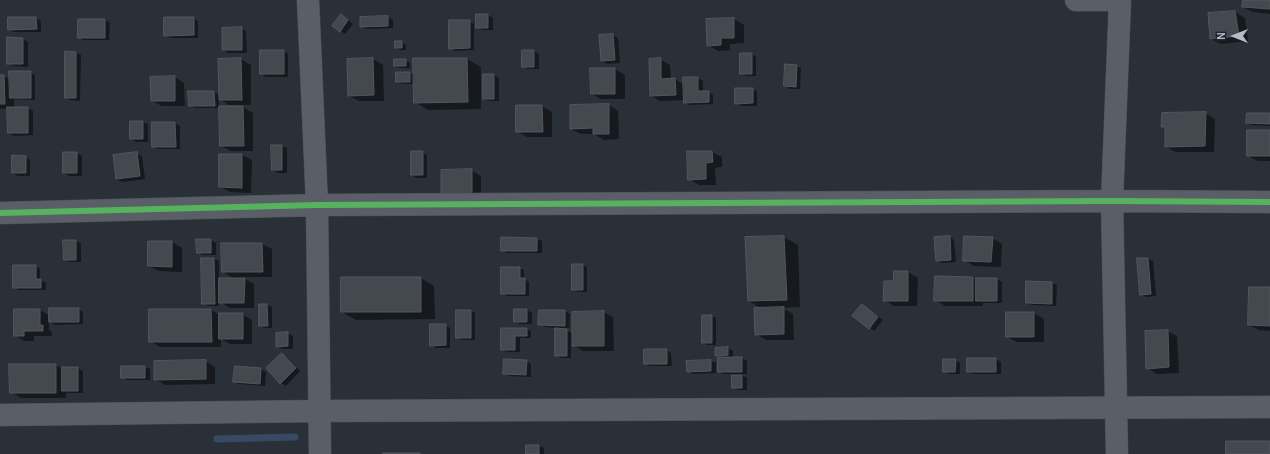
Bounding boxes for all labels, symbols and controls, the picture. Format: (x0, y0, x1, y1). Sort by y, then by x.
north arrow (1214, 16, 1254, 56)
text: N (1215, 32, 1228, 40)

